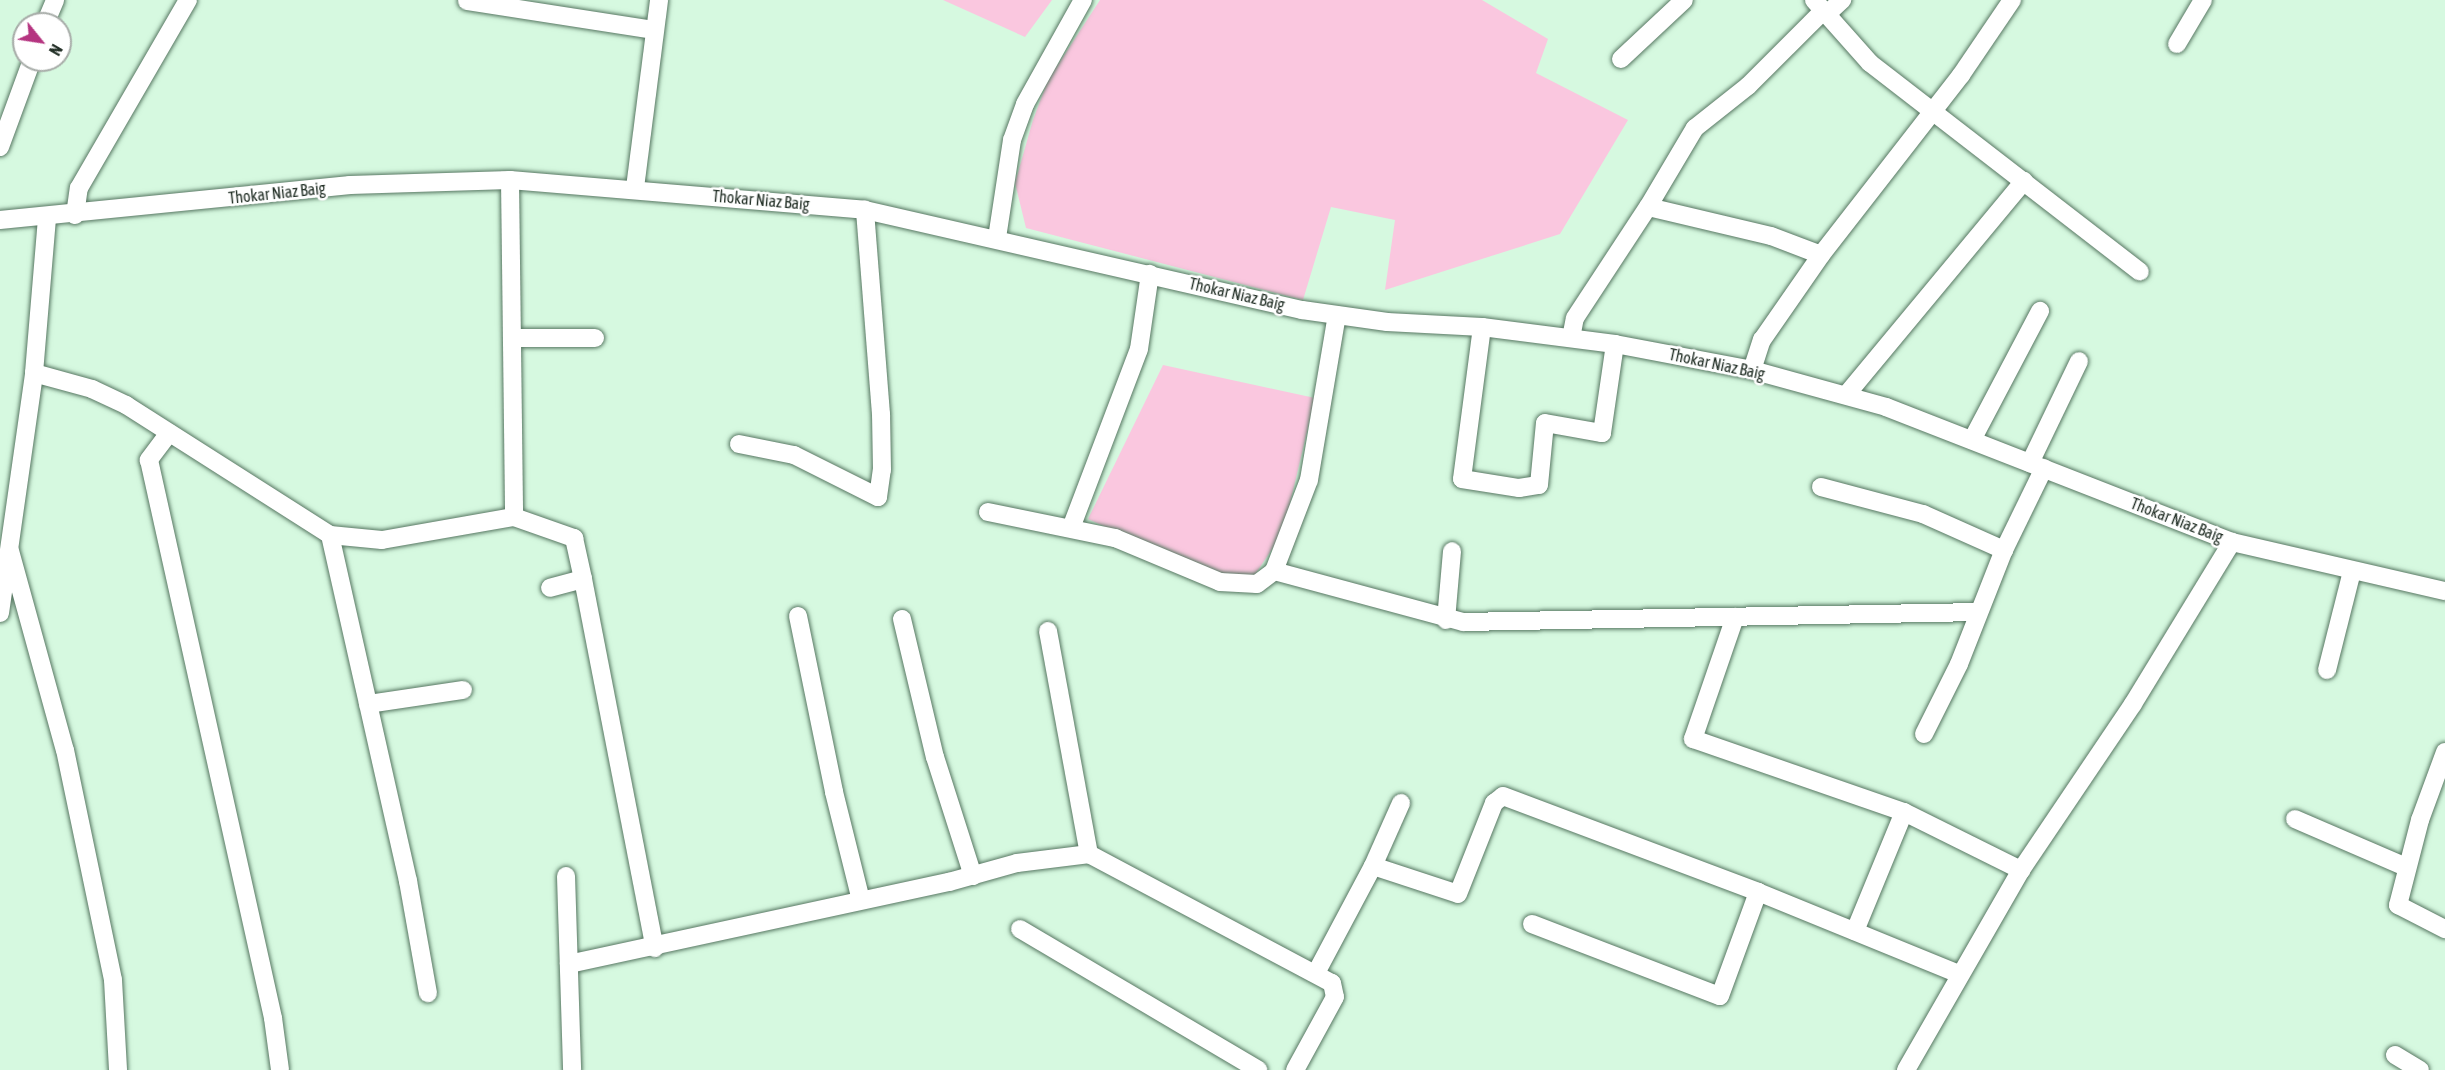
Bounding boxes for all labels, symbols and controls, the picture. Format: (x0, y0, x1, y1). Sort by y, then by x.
north arrow (12, 12, 72, 72)
text: N (46, 41, 66, 59)
street label: Thokar Niaz Baig (228, 178, 326, 208)
street label: Thokar Niaz Baig (712, 186, 810, 214)
street label: Thokar Niaz Baig (1187, 274, 1287, 314)
street label: Thokar Niaz Baig (1667, 344, 1767, 384)
street label: Thokar Niaz Baig (2128, 494, 2226, 546)

